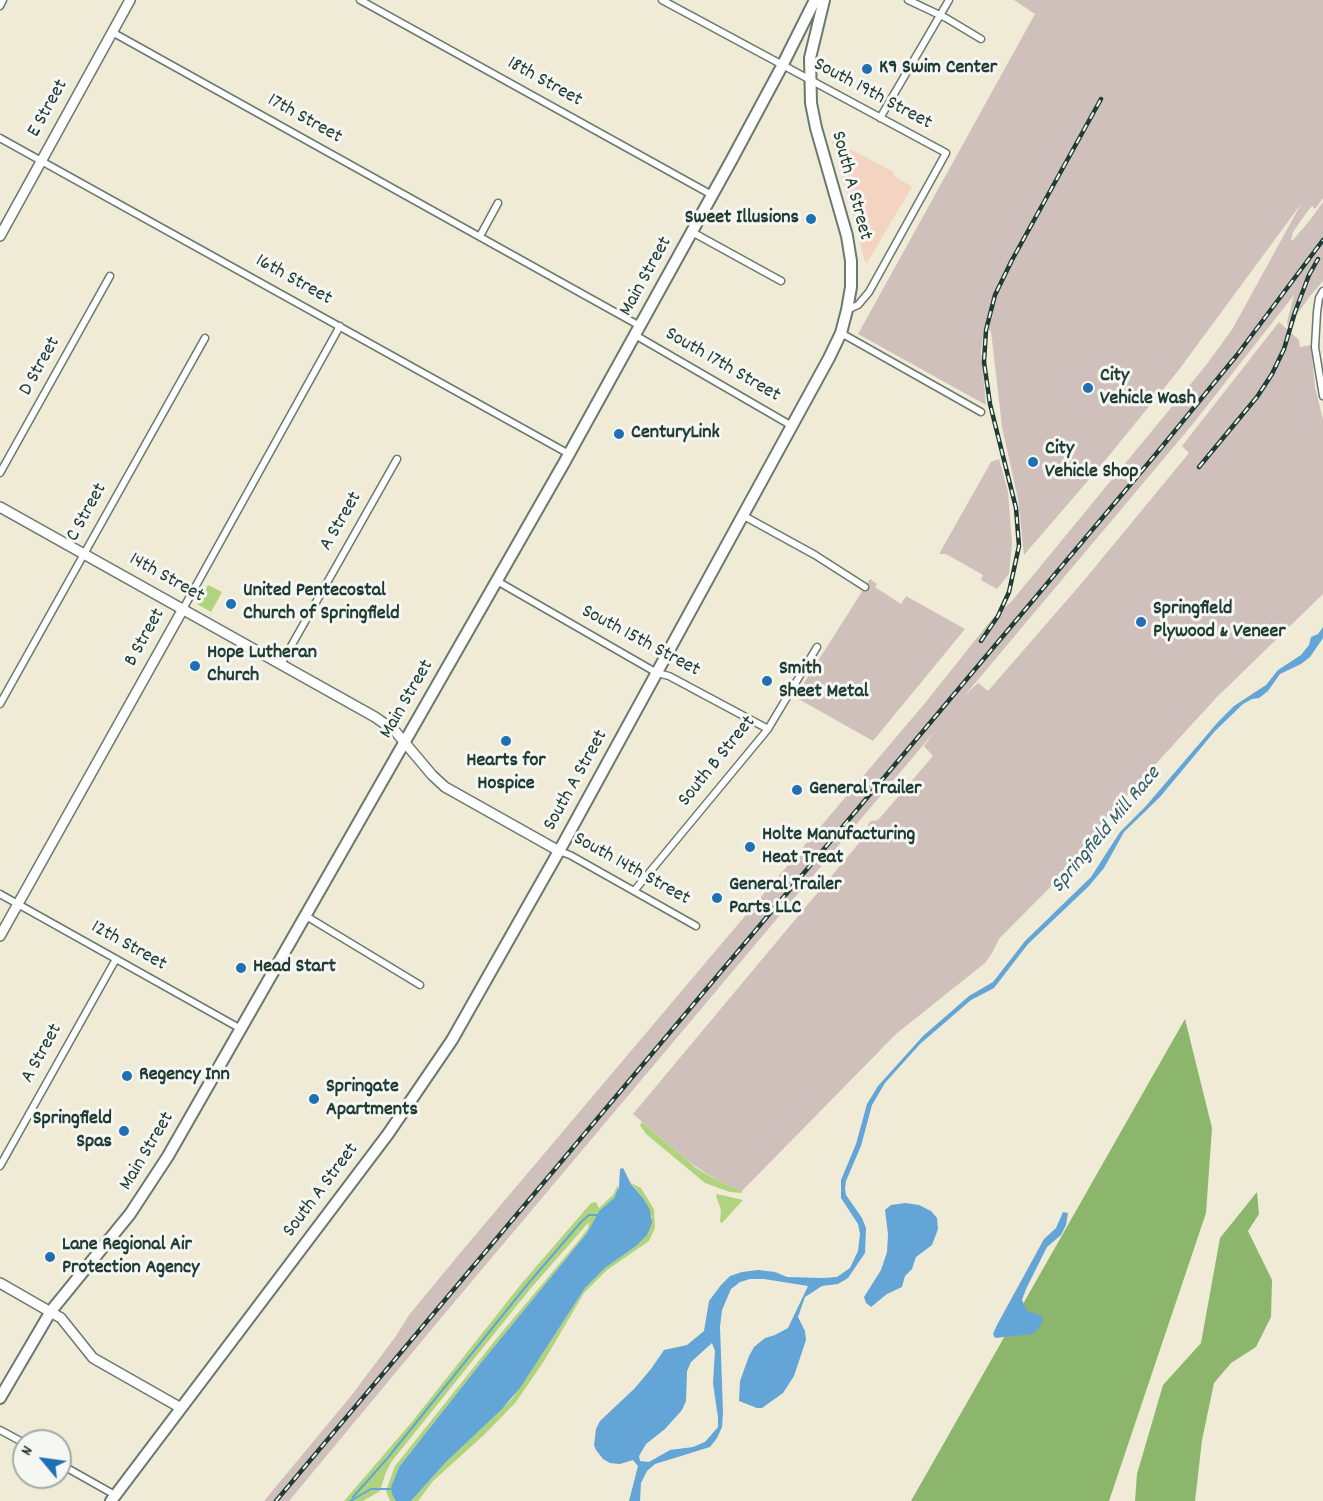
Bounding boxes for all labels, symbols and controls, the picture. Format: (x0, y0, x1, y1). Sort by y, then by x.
street label: 18th Street (502, 53, 586, 113)
street label: South 19th Street (809, 54, 935, 136)
place label: K9 Swim Center (879, 57, 997, 81)
marker: K9 Swim Center (860, 62, 874, 76)
street label: E Street (23, 76, 75, 142)
street label: 17th Street (262, 90, 346, 150)
street label: South A Street (824, 129, 876, 243)
place label: Sweet Illusions (685, 207, 799, 231)
marker: Sweet Illusions (804, 212, 818, 226)
street label: Main Street (615, 233, 679, 321)
street label: 16th Street (250, 250, 336, 312)
street label: South 17th Street (660, 323, 784, 409)
street label: D Street (15, 333, 67, 401)
place label: City Vehicle Wash (1100, 365, 1196, 412)
marker: City Vehicle Wash (1081, 381, 1095, 395)
place label: CenturyLink (631, 422, 720, 446)
marker: CenturyLink (612, 427, 626, 441)
place label: City Vehicle Shop (1045, 438, 1139, 485)
marker: City Vehicle Shop (1026, 455, 1040, 469)
street label: C Street (62, 480, 114, 546)
street label: A Street (316, 488, 368, 556)
street label: 14th Street (124, 549, 208, 609)
place label: United Pentecostal Church of Springfield (243, 580, 400, 627)
marker: United Pentecostal Church of Springfield (224, 597, 238, 611)
place label: Springfield Plywood & Veneer (1153, 598, 1286, 645)
street label: South 15th Street (577, 601, 703, 683)
street label: B Street (120, 605, 172, 671)
marker: Springfield Plywood & Veneer (1134, 615, 1148, 629)
place label: Hope Lutheran Church (207, 642, 317, 689)
street label: Main Street (376, 656, 440, 744)
place label: Smith Sheet Metal (779, 658, 869, 705)
marker: Hope Lutheran Church (188, 659, 202, 673)
marker: Smith Sheet Metal (760, 674, 774, 688)
street label: South B Street (674, 712, 762, 812)
street label: South A Street (539, 726, 615, 836)
marker: Hearts for Hospice (499, 734, 513, 748)
place label: Hearts for Hospice (466, 750, 546, 797)
water label: Springfield Mill Race (1047, 763, 1167, 899)
place label: General Trailer (809, 778, 922, 802)
marker: General Trailer (790, 783, 804, 797)
place label: Holte Manufacturing Heat Treat (762, 824, 915, 871)
street label: South 14th Street (568, 828, 694, 912)
marker: Holte Manufacturing Heat Treat (743, 840, 757, 854)
place label: General Trailer Parts LLC (729, 874, 842, 921)
marker: General Trailer Parts LLC (710, 891, 724, 905)
street label: 12th Street (86, 916, 170, 978)
place label: Head Start (253, 956, 336, 980)
marker: Head Start (234, 961, 248, 975)
street label: A Street (17, 1020, 69, 1088)
place label: Regency Inn (139, 1064, 230, 1088)
marker: Regency Inn (120, 1069, 134, 1083)
place label: Springate Apartments (326, 1076, 418, 1123)
marker: Springate Apartments (307, 1092, 321, 1106)
place label: Springfield Spas (33, 1108, 112, 1155)
street label: Main Street (115, 1108, 181, 1196)
marker: Springfield Spas (117, 1124, 131, 1138)
street label: South A Street (279, 1139, 365, 1243)
place label: Lane Regional Air Protection Agency (62, 1234, 199, 1281)
marker: Lane Regional Air Protection Agency (43, 1250, 57, 1264)
north arrow (12, 1429, 72, 1489)
text: N (16, 1442, 40, 1460)

